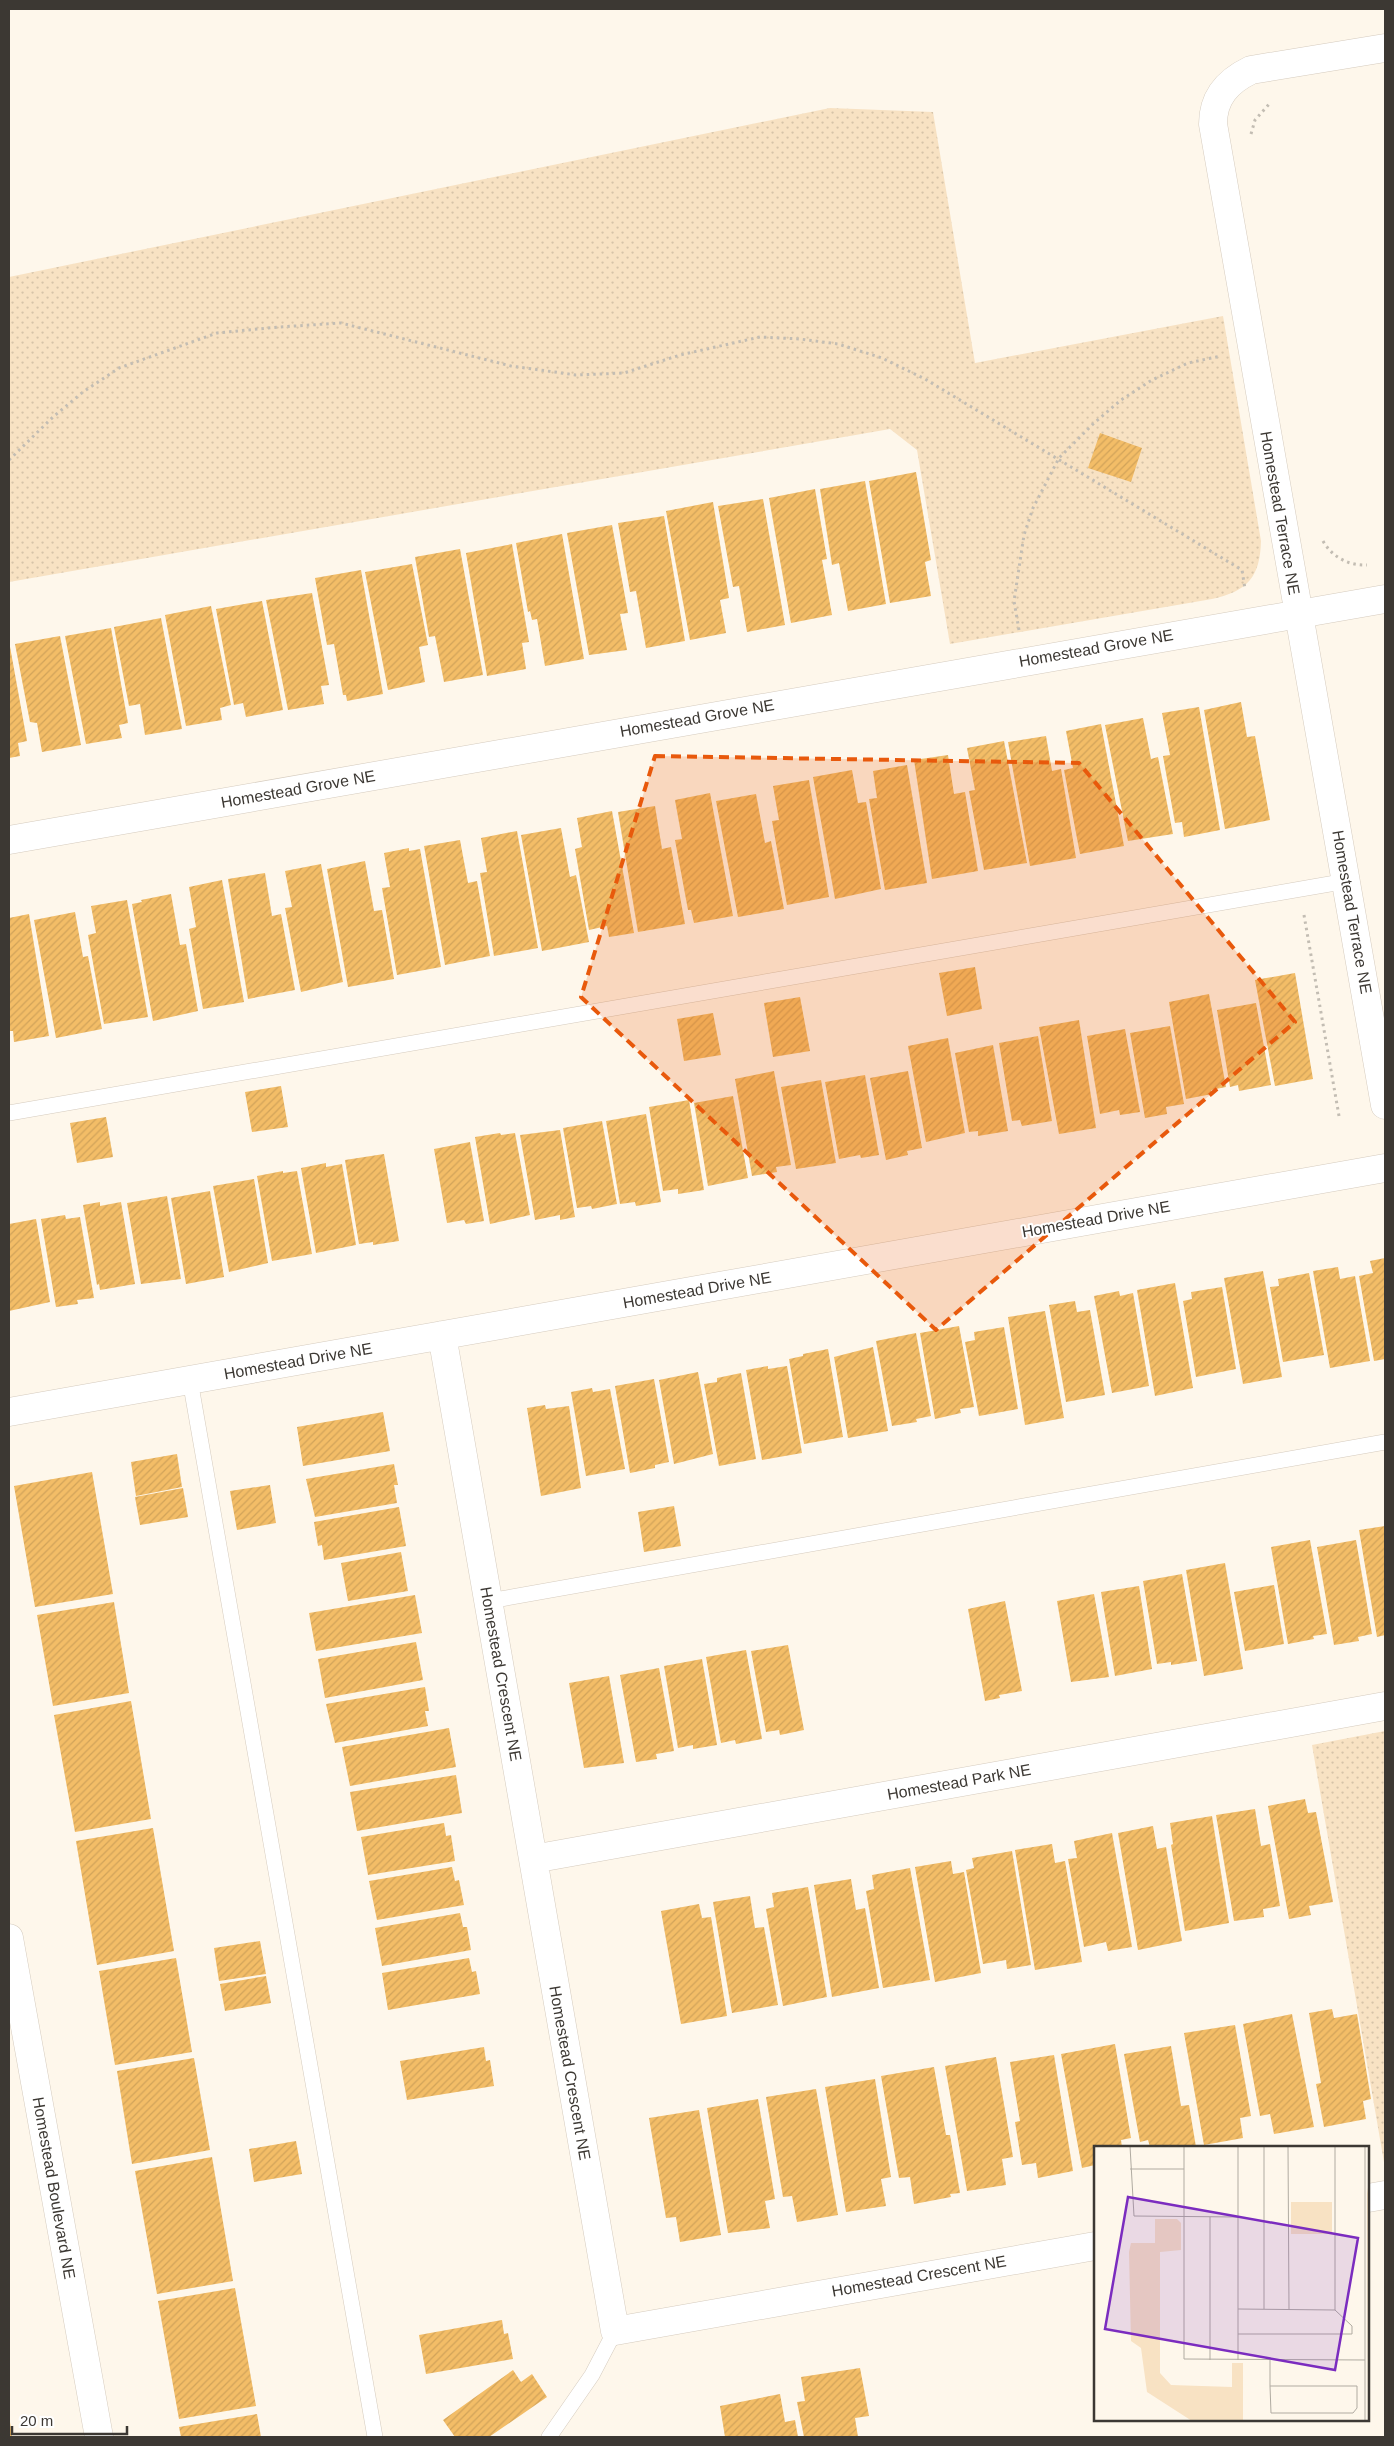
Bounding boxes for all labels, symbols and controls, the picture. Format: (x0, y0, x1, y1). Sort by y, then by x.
street label: Homestead Terrace NE (1257, 430, 1303, 596)
street label: Homestead Grove NE (1017, 626, 1175, 670)
street label: Homestead Grove NE (618, 696, 776, 740)
street label: Homestead Grove NE (219, 767, 377, 811)
street label: Homestead Terrace NE (1329, 829, 1375, 995)
street label: Homestead Drive NE (1021, 1198, 1171, 1240)
street label: Homestead Drive NE (622, 1269, 772, 1311)
street label: Homestead Drive NE (223, 1340, 373, 1382)
street label: Homestead Crescent NE (477, 1585, 525, 1763)
street label: Homestead Park NE (886, 1761, 1032, 1803)
street label: Homestead Crescent NE (546, 1984, 594, 2162)
street label: Homestead Boulevard NE (30, 2095, 78, 2281)
inset map (1094, 2146, 1369, 2421)
street label: Homestead Crescent NE (830, 2252, 1008, 2300)
scale bar (12, 2404, 128, 2436)
text: 20 m (20, 2412, 53, 2429)

